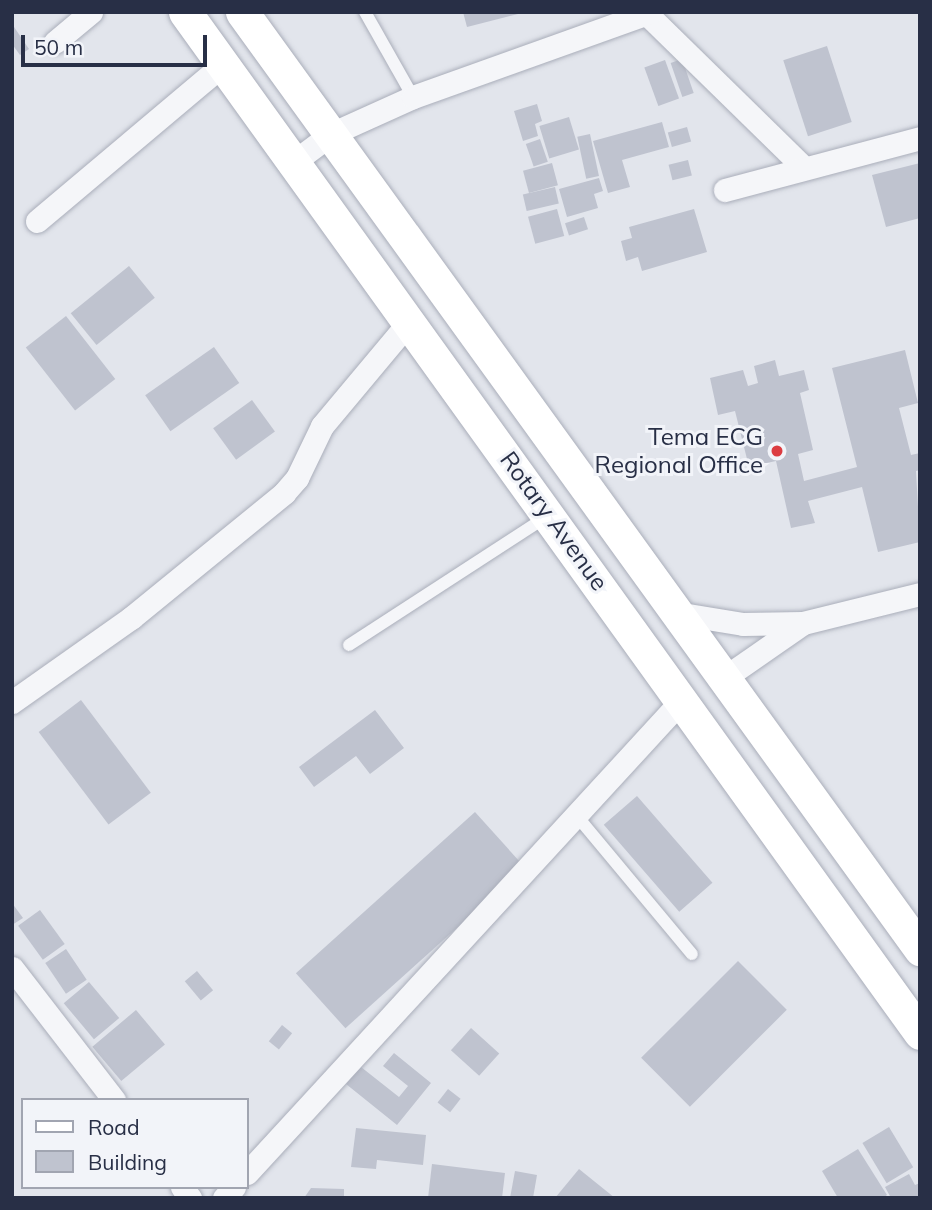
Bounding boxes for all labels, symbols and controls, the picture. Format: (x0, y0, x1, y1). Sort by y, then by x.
scale bar (24, 21, 210, 65)
text: 50 m (34, 34, 83, 60)
place label: Tema ECG Regional Office (595, 423, 763, 479)
marker: Tema ECG Regional Office (769, 443, 785, 459)
street label: Rotary Avenue (494, 446, 614, 596)
legend (21, 1098, 248, 1189)
text: Road (88, 1114, 139, 1140)
text: Building (88, 1149, 167, 1175)

